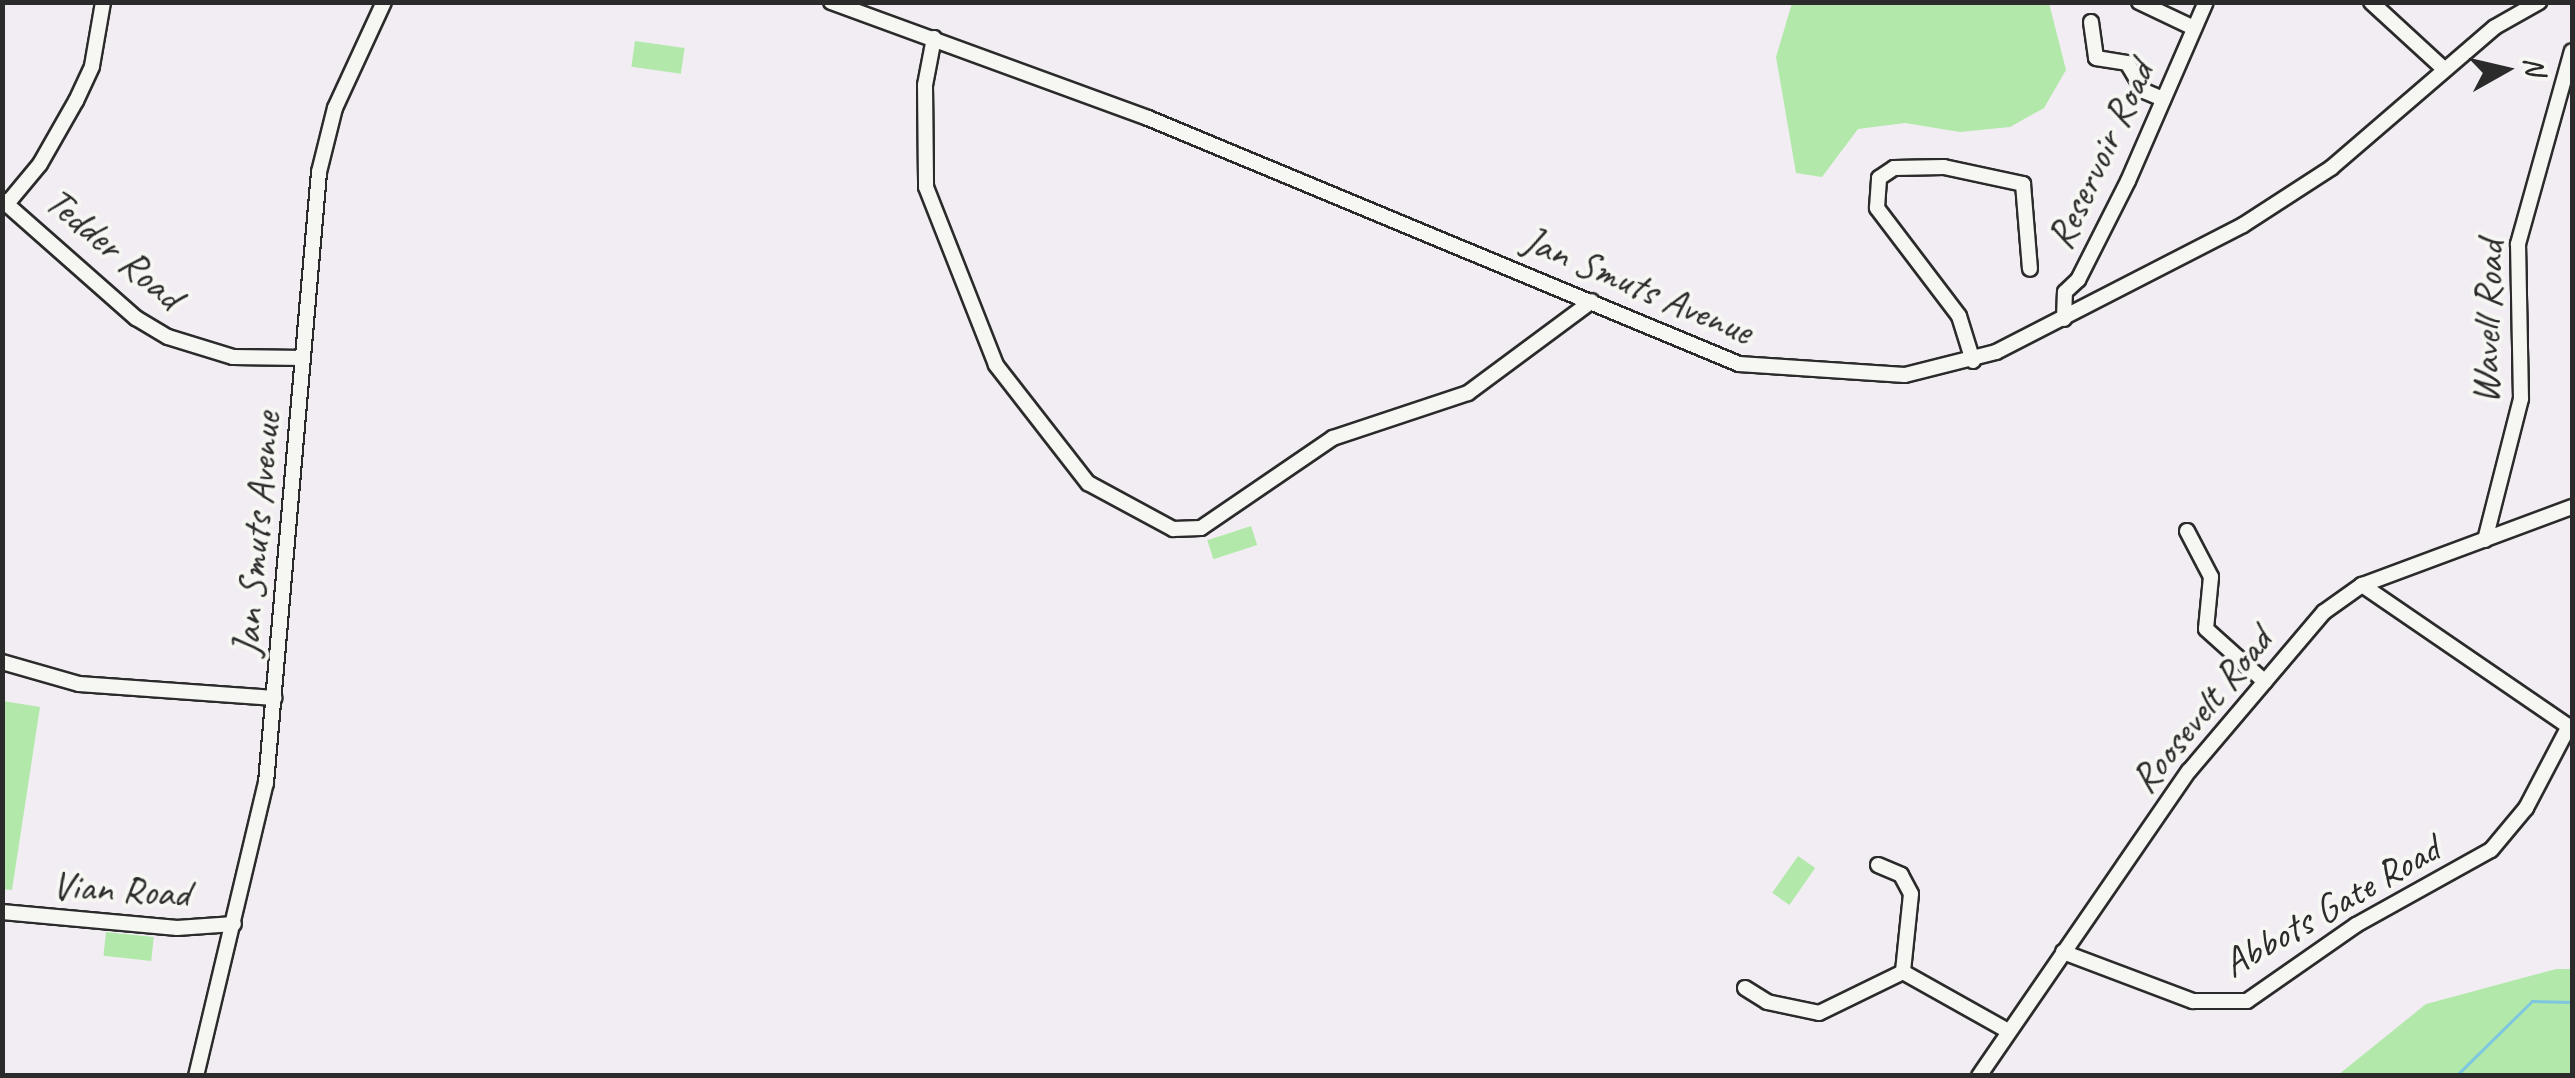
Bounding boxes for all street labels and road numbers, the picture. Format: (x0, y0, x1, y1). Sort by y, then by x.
street label: Reservoir Road (2036, 54, 2164, 256)
street label: Tedder Road (36, 177, 192, 319)
street label: Jan Smuts Avenue (1517, 216, 1759, 354)
street label: Wavell Road (2460, 240, 2514, 404)
street label: Jan Smuts Avenue (222, 411, 290, 657)
street label: Roosevelt Road (2120, 618, 2282, 802)
street label: Abbots Gate Road (2213, 824, 2449, 988)
street label: Vian Road (51, 860, 191, 918)

